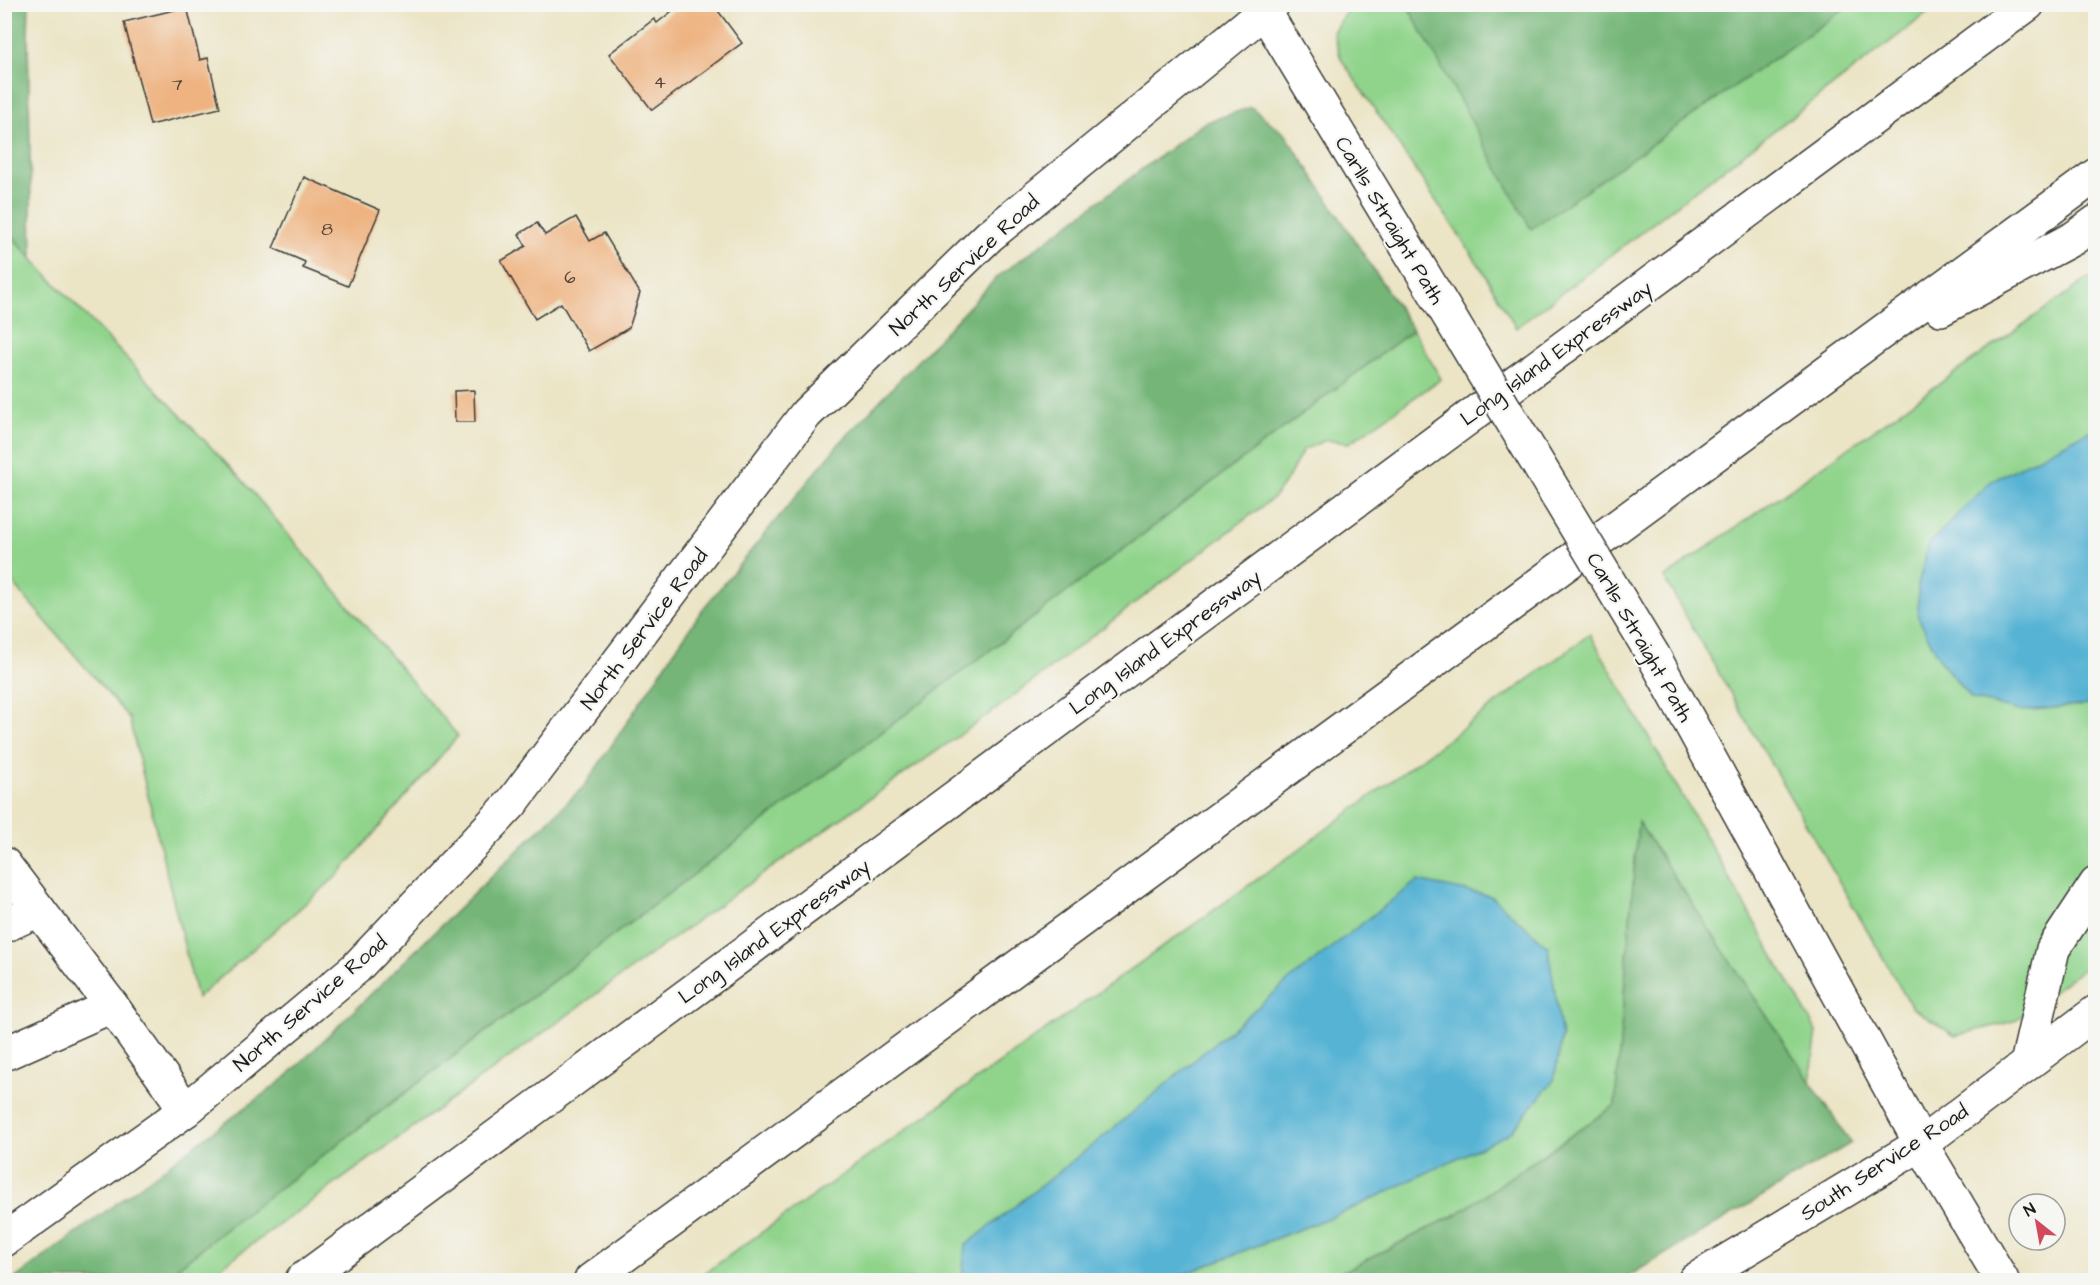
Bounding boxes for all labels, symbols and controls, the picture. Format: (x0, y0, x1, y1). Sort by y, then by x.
house number: 4 (654, 70, 666, 95)
house number: 7 (171, 72, 183, 97)
street label: Carlls Straight Path (1326, 131, 1452, 311)
street label: North Service Road (883, 188, 1046, 343)
house number: 8 (321, 217, 333, 242)
house number: 6 (564, 265, 576, 290)
street label: Long Island Expressway (1454, 274, 1660, 435)
street label: North Service Road (574, 542, 715, 716)
street label: Carlls Straight Path (1577, 547, 1700, 729)
street label: Long Island Expressway (1063, 563, 1269, 724)
street label: Long Island Expressway (672, 852, 878, 1013)
street label: North Service Road (227, 928, 394, 1079)
street label: South Service Road (1795, 1097, 1974, 1228)
north arrow (2007, 1192, 2067, 1252)
text: N (2020, 1198, 2040, 1222)

